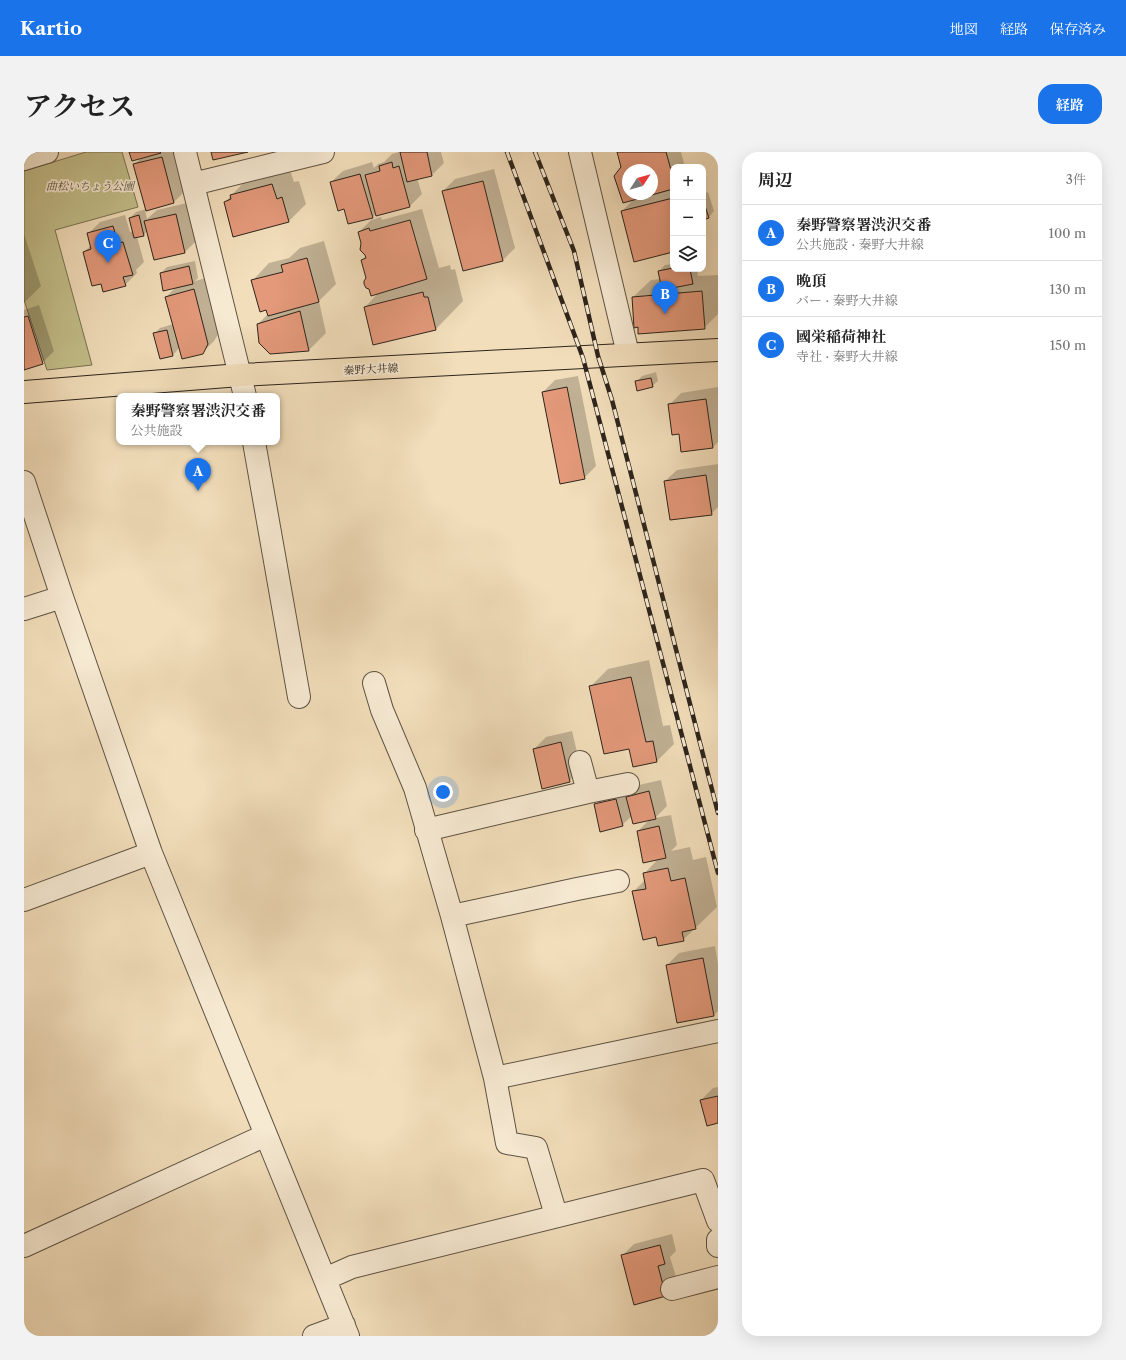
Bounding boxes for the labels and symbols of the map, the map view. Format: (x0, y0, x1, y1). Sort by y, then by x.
north arrow (622, 164, 658, 200)
park label: 曲松いちょう公園 (46, 179, 136, 193)
pin: C (95, 230, 121, 263)
pin: B (652, 281, 678, 314)
street label: 秦野大井線 (343, 361, 399, 377)
pin: A (185, 458, 211, 491)
your location (433, 782, 453, 802)

